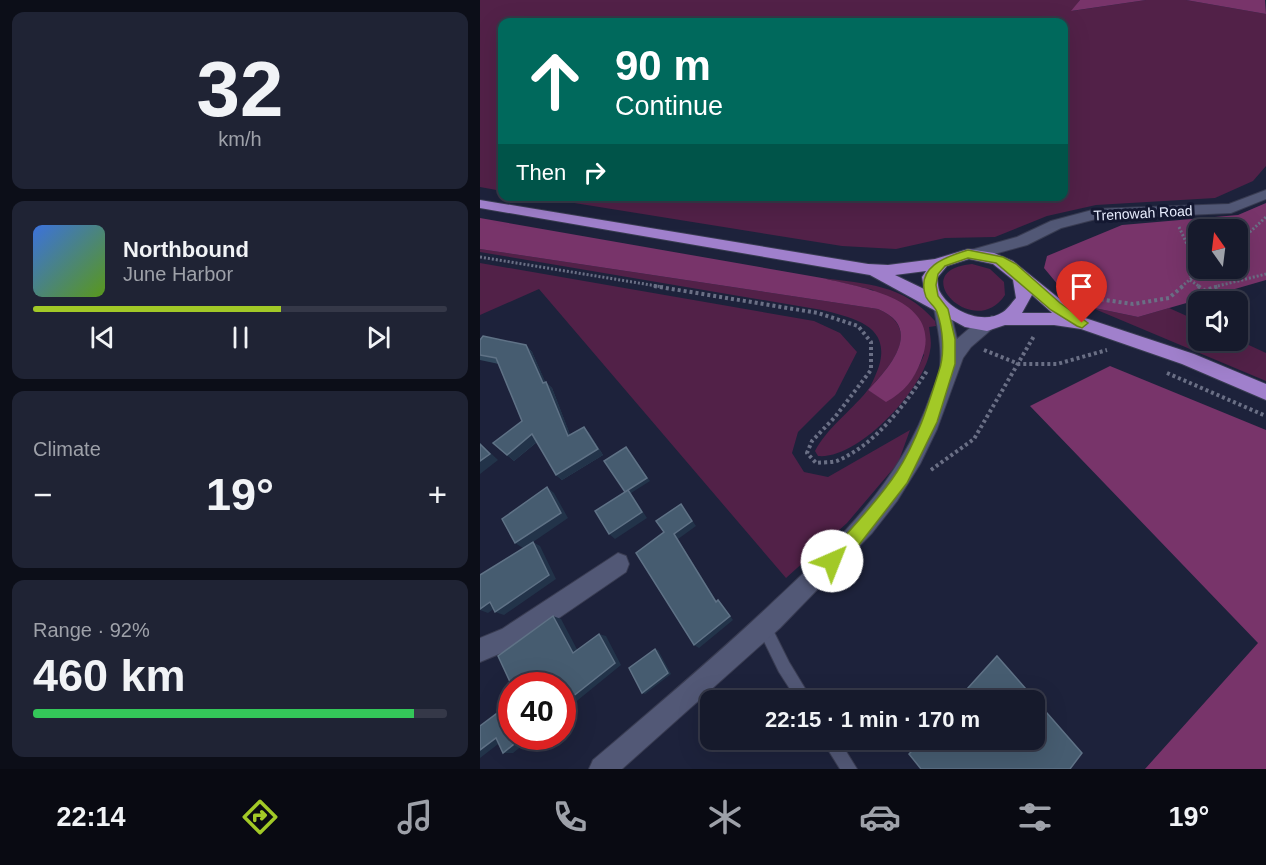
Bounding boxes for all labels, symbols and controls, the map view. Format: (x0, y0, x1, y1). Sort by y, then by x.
icon: ahead (516, 42, 594, 120)
text: 90 m (615, 42, 711, 89)
text: 32 (197, 45, 283, 133)
text: Continue (615, 91, 723, 121)
text: km/h (218, 128, 262, 150)
icon: right (578, 156, 611, 189)
text: Then (516, 160, 566, 185)
street label: Trenowah Road (1093, 202, 1193, 224)
north arrow (1188, 219, 1248, 279)
map controls (1188, 219, 1248, 351)
text: Northbound (123, 237, 249, 262)
pin (1056, 261, 1107, 323)
text: June Harbor (123, 263, 233, 285)
icon: arrive (1065, 270, 1098, 303)
button: sound (1188, 291, 1248, 351)
icon: previous (86, 321, 119, 354)
icon: pause (224, 321, 257, 354)
icon: next (362, 321, 395, 354)
text: Climate (33, 438, 101, 460)
text: 19° (206, 469, 274, 520)
text: − (33, 476, 52, 513)
text: + (428, 476, 447, 513)
position arrow (800, 529, 864, 593)
text: Range · 92% (33, 619, 150, 641)
text: 460 km (33, 650, 186, 701)
speed limit sign: 40 (498, 672, 576, 750)
text: 22:15 · 1 min · 170 m (765, 707, 980, 732)
icon: directions (239, 796, 281, 838)
icon: music (394, 796, 436, 838)
icon: phone (549, 796, 591, 838)
icon: climate (704, 796, 746, 838)
icon: car (859, 796, 901, 838)
icon: filters (1014, 796, 1056, 838)
text: 22:14 (57, 802, 126, 832)
text: 19° (1169, 802, 1209, 832)

